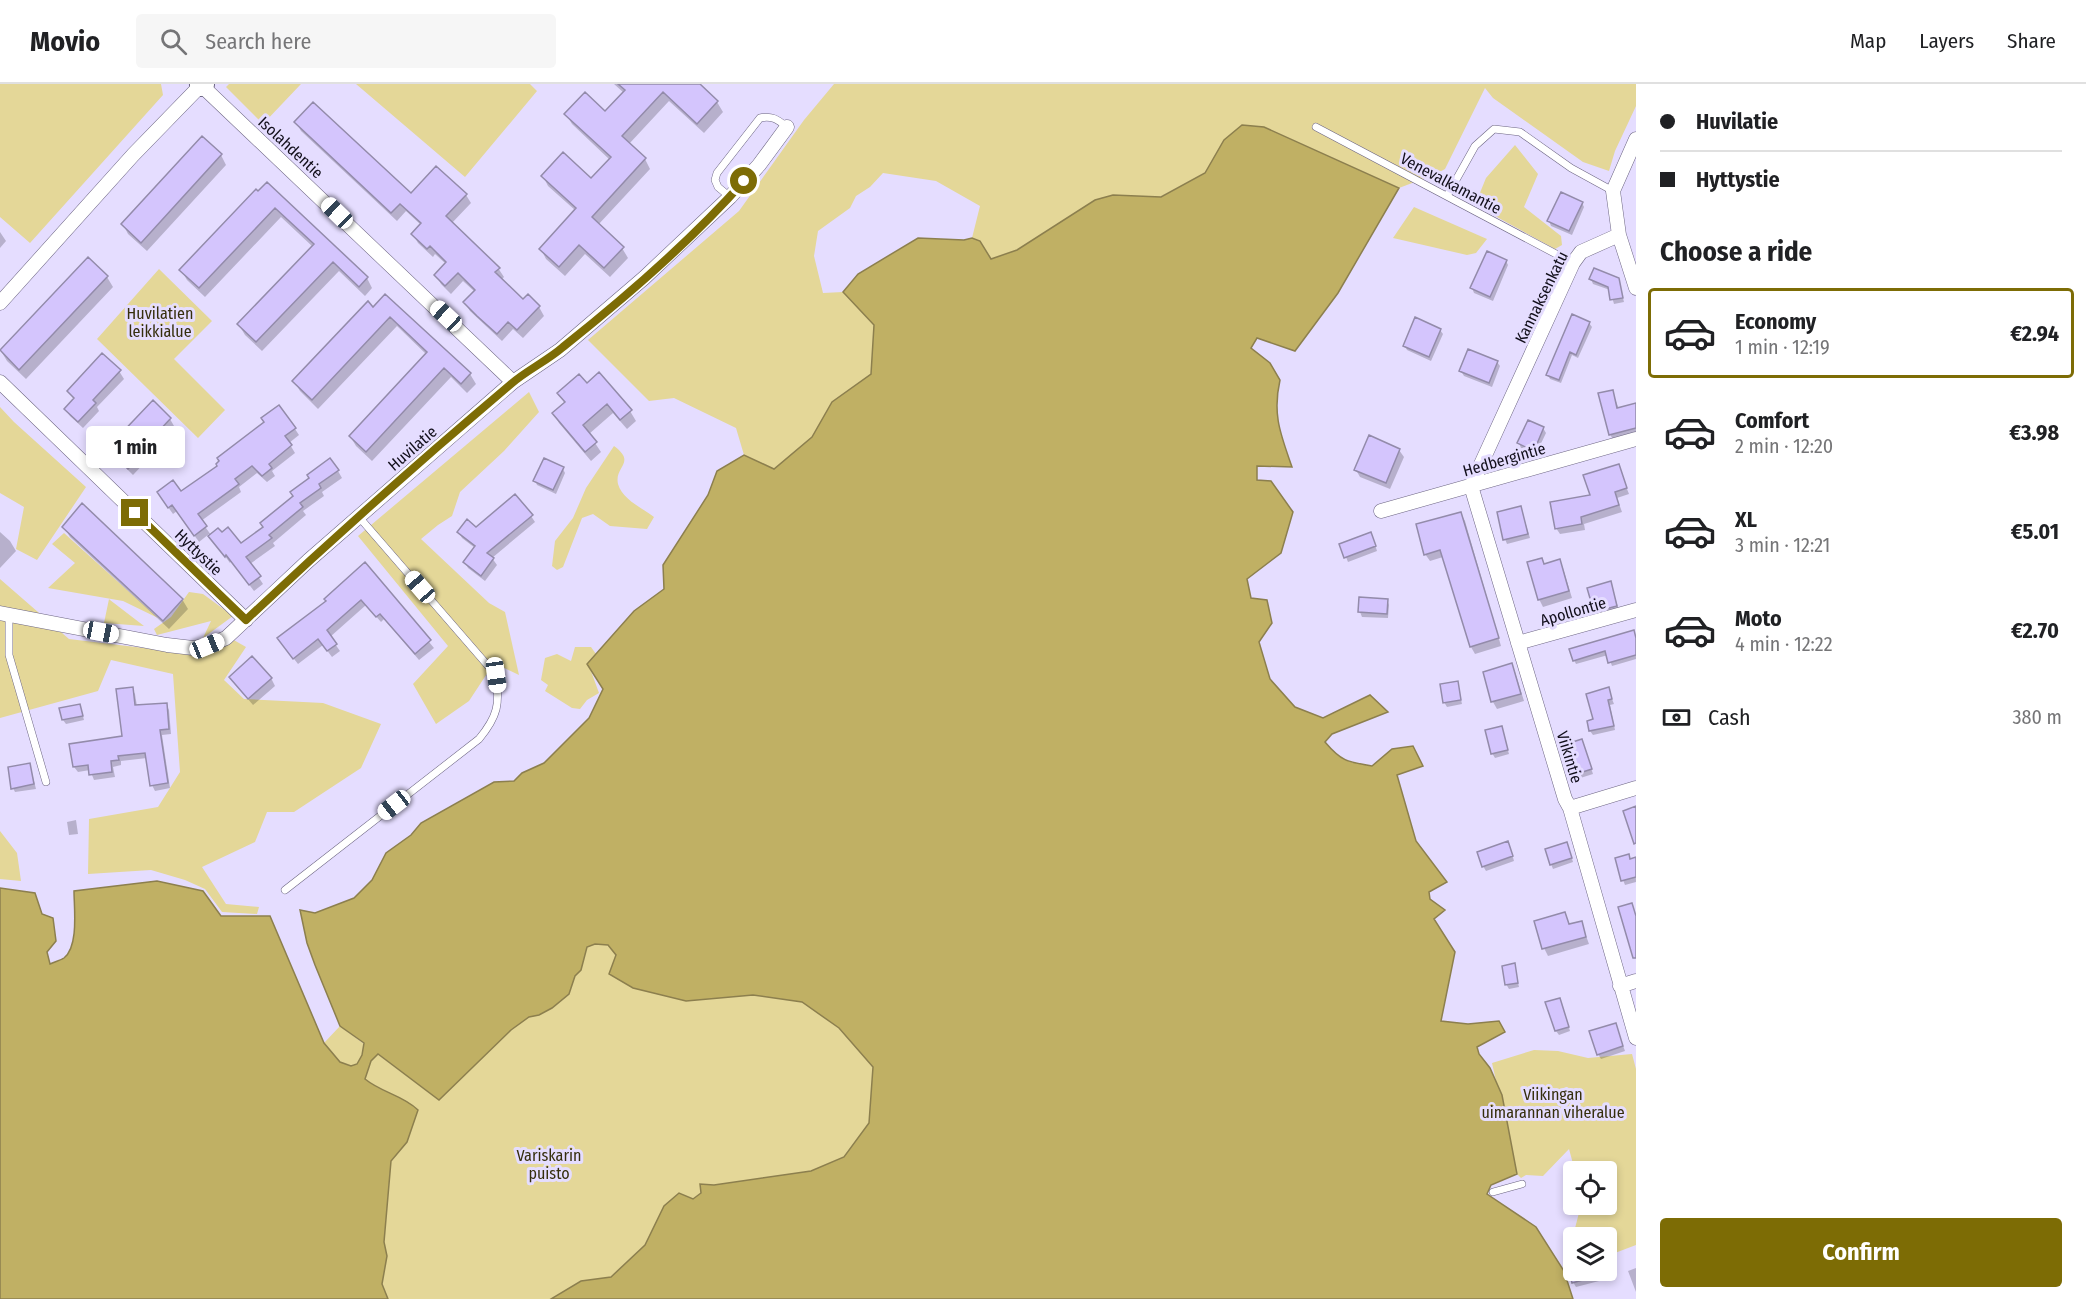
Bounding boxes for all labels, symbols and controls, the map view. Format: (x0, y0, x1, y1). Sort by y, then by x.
search box (136, 14, 556, 68)
text: Movio (30, 25, 100, 58)
icon: search (157, 25, 190, 58)
text: Search here (205, 28, 311, 55)
text: Map (1850, 28, 1886, 54)
text: Layers (1919, 28, 1974, 54)
text: Share (2007, 28, 2056, 54)
text: Huvilatie (1696, 108, 1778, 135)
street label: Isolahdentie (254, 112, 327, 182)
street label: Venevalkamantie (1397, 149, 1505, 218)
text: Hyttystie (1696, 166, 1780, 193)
route start (730, 167, 757, 194)
car (318, 194, 356, 232)
text: Choose a ride (1660, 236, 1812, 268)
street label: Kannaksenkatu (1511, 248, 1572, 346)
car (427, 297, 465, 335)
park label: Huvilatien leikkialue (127, 304, 193, 341)
icon: car (1663, 306, 1717, 360)
text: Economy (1735, 308, 1816, 335)
text: €2.94 (2010, 320, 2059, 347)
text: 1 min · 12:19 (1735, 335, 1830, 359)
icon: car (1663, 405, 1717, 459)
text: Comfort (1735, 407, 1809, 434)
text: €3.98 (2009, 419, 2059, 446)
street label: Huvilatie (384, 422, 441, 475)
callout: 1 min (86, 426, 184, 468)
text: 2 min · 12:20 (1735, 434, 1833, 458)
text: 1 min (114, 435, 157, 459)
street label: Hedbergintie (1461, 439, 1548, 480)
route end (121, 499, 148, 526)
icon: car (1663, 504, 1717, 558)
text: XL (1735, 506, 1757, 533)
text: €5.01 (2011, 518, 2059, 545)
street label: Hyttystie (171, 525, 226, 579)
text: 3 min · 12:21 (1735, 533, 1830, 557)
car (401, 568, 439, 606)
street label: Apollontie (1538, 593, 1608, 630)
icon: car (1663, 603, 1717, 657)
text: Moto (1735, 605, 1782, 632)
text: €2.70 (2011, 617, 2059, 644)
car (82, 620, 120, 644)
car (187, 631, 227, 661)
text: 4 min · 12:22 (1735, 632, 1832, 656)
car (485, 656, 507, 694)
icon: cash (1660, 701, 1693, 734)
text: Cash (1708, 704, 1751, 731)
text: 380 m (2012, 705, 2062, 729)
street label: Viikintie (1553, 729, 1586, 785)
car (374, 787, 414, 823)
park label: Viikingan uimarannan viheralue (1481, 1085, 1625, 1122)
park label: Variskarin puisto (517, 1146, 581, 1183)
map controls (1563, 1161, 1617, 1281)
button: locate (1563, 1161, 1617, 1215)
button: Confirm (1660, 1218, 2062, 1287)
button: layers (1563, 1227, 1617, 1281)

